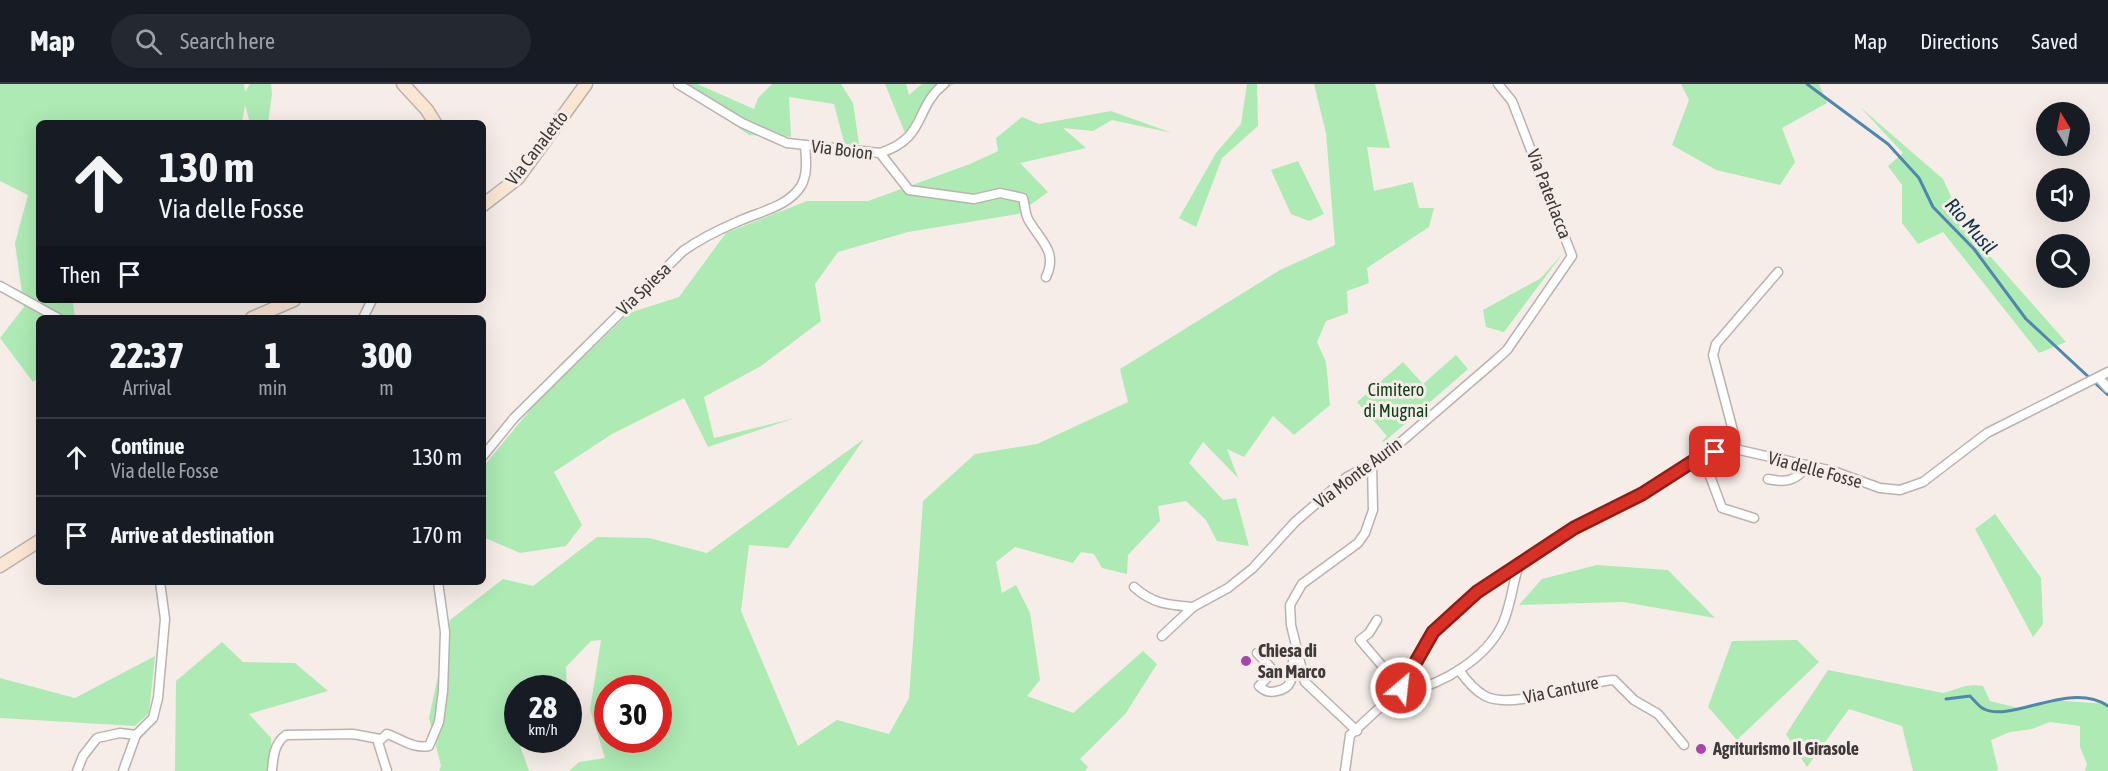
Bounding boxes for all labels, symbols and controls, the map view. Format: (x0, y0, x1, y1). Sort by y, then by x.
search box (111, 14, 531, 68)
text: Map (30, 25, 75, 57)
icon: search (132, 25, 165, 58)
text: Search here (180, 28, 275, 54)
text: Map (1853, 29, 1887, 53)
text: Directions (1920, 29, 1999, 53)
text: Saved (2032, 29, 2078, 53)
north arrow (2036, 102, 2090, 156)
map controls (2036, 102, 2090, 288)
street label: Via Canaletto (501, 106, 572, 189)
street label: Via Boion (810, 135, 874, 164)
text: 130 m (159, 143, 254, 191)
icon: ahead (60, 144, 138, 222)
street label: Via Paterlacca (1523, 146, 1576, 241)
button: sound (2036, 168, 2090, 222)
text: Via delle Fosse (159, 193, 304, 224)
water label: Rio Musil (1941, 193, 2002, 258)
button: search (2036, 234, 2090, 288)
icon: arrive (113, 258, 146, 291)
street label: Via Spiesa (612, 258, 675, 319)
text: Then (60, 262, 101, 288)
text: 22:37 (110, 334, 184, 376)
text: 1 (264, 334, 281, 376)
text: 300 (361, 334, 412, 376)
text: Arrival (123, 376, 172, 399)
text: min (258, 376, 287, 399)
text: m (379, 376, 394, 399)
park label: Cimitero di Mugnai (1364, 379, 1428, 421)
pin (1689, 426, 1740, 477)
text: Continue (111, 433, 185, 459)
street label: Via Monte Aurin (1310, 433, 1406, 512)
icon: arrive (1698, 435, 1731, 468)
icon: ahead (60, 441, 93, 474)
text: 130 m (412, 444, 462, 470)
street label: Via delle Fosse (1766, 447, 1865, 492)
text: Via delle Fosse (111, 459, 218, 482)
icon: arrive (60, 519, 93, 552)
text: Arrive at destination (111, 522, 274, 548)
text: 170 m (412, 522, 462, 548)
place label: Chiesa di San Marco (1258, 640, 1326, 682)
marker: Chiesa di San Marco (1239, 654, 1253, 668)
position arrow (1369, 656, 1433, 720)
street label: Via Canture (1521, 671, 1600, 708)
speed limit sign: 30 (594, 675, 672, 753)
text: 28 (529, 690, 557, 724)
text: km/h (528, 721, 558, 738)
place label: Agriturismo Il Girasole (1712, 738, 1859, 759)
marker: Agriturismo Il Girasole (1694, 742, 1708, 756)

